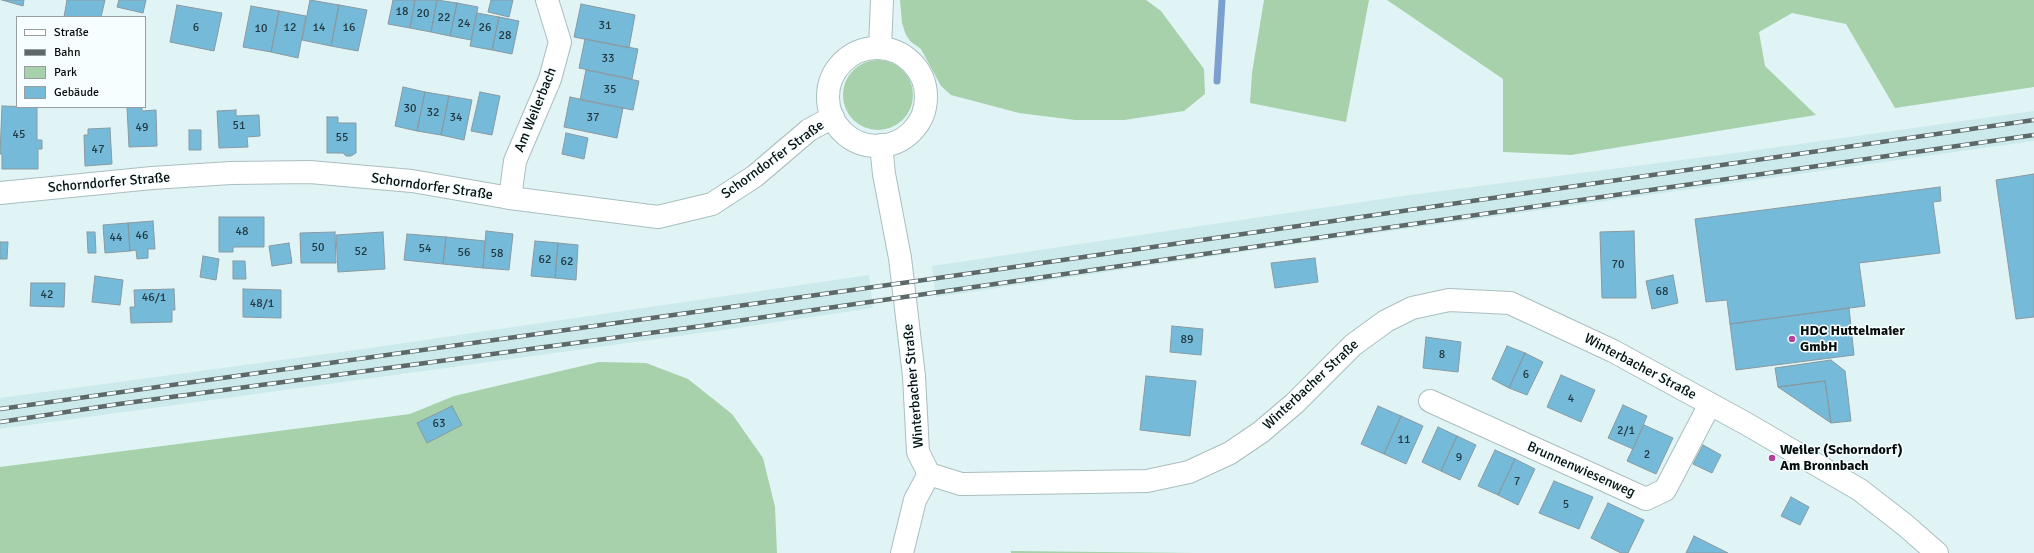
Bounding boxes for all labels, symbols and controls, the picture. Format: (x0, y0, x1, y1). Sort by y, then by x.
house number: 18 (396, 5, 408, 19)
house number: 20 (417, 7, 429, 21)
house number: 22 (438, 11, 450, 25)
legend (16, 16, 146, 108)
house number: 24 (458, 17, 470, 31)
house number: 31 (599, 19, 611, 33)
house number: 6 (193, 21, 199, 35)
house number: 12 (284, 21, 296, 35)
house number: 14 (313, 21, 325, 35)
house number: 16 (343, 21, 355, 35)
house number: 26 (479, 21, 491, 35)
house number: 10 (255, 22, 267, 36)
text: Straße (54, 25, 89, 40)
house number: 28 (499, 29, 511, 43)
text: Bahn (54, 45, 80, 60)
house number: 33 (602, 52, 614, 66)
text: Park (54, 65, 77, 80)
street label: Am Weilerbach (511, 65, 561, 155)
house number: 35 (604, 83, 616, 97)
text: Gebäude (54, 85, 99, 100)
house number: 30 (404, 102, 416, 116)
house number: 32 (427, 106, 439, 120)
house number: 34 (450, 111, 462, 125)
house number: 37 (587, 111, 599, 125)
street label: Schorndorfer Straße (718, 117, 828, 203)
house number: 51 (233, 119, 245, 133)
house number: 49 (136, 121, 148, 135)
house number: 45 (13, 128, 25, 142)
house number: 55 (336, 131, 348, 145)
house number: 47 (92, 143, 104, 157)
street label: Schorndorfer Straße (47, 169, 171, 197)
street label: Schorndorfer Straße (370, 170, 494, 204)
house number: 48 (236, 225, 248, 239)
house number: 46 (136, 229, 148, 243)
house number: 44 (110, 231, 122, 245)
house number: 50 (312, 241, 324, 255)
house number: 54 (419, 242, 431, 256)
house number: 52 (355, 245, 367, 259)
house number: 56 (458, 246, 470, 260)
house number: 58 (491, 247, 503, 261)
house number: 62 (539, 253, 551, 267)
house number: 62 (561, 255, 573, 269)
house number: 70 (1612, 258, 1624, 272)
house number: 68 (1656, 285, 1668, 299)
house number: 42 (41, 288, 53, 302)
house number: 46/1 (142, 291, 166, 305)
house number: 48/1 (250, 297, 274, 311)
street label: Winterbacher Straße (900, 323, 928, 449)
place label: HDC Huttelmaier GmbH (1800, 323, 1905, 356)
street label: Winterbacher Straße (1581, 330, 1699, 404)
house number: 89 (1181, 333, 1193, 347)
marker: HDC Huttelmaier GmbH (1787, 334, 1797, 344)
street label: Winterbacher Straße (1260, 336, 1362, 434)
house number: 8 (1439, 348, 1445, 362)
house number: 6 (1523, 368, 1529, 382)
house number: 4 (1568, 392, 1574, 406)
house number: 63 (433, 417, 445, 431)
house number: 2/1 (1617, 424, 1635, 438)
house number: 11 (1398, 433, 1410, 447)
street label: Brunnenwiesenweg (1524, 439, 1638, 501)
place label: Weiler (Schorndorf) Am Bronnbach (1780, 442, 1903, 474)
house number: 2 (1644, 448, 1650, 462)
house number: 9 (1456, 451, 1462, 465)
marker: Weiler (Schorndorf) Am Bronnbach (1767, 453, 1777, 463)
house number: 7 (1514, 475, 1520, 489)
house number: 5 (1563, 498, 1569, 512)

